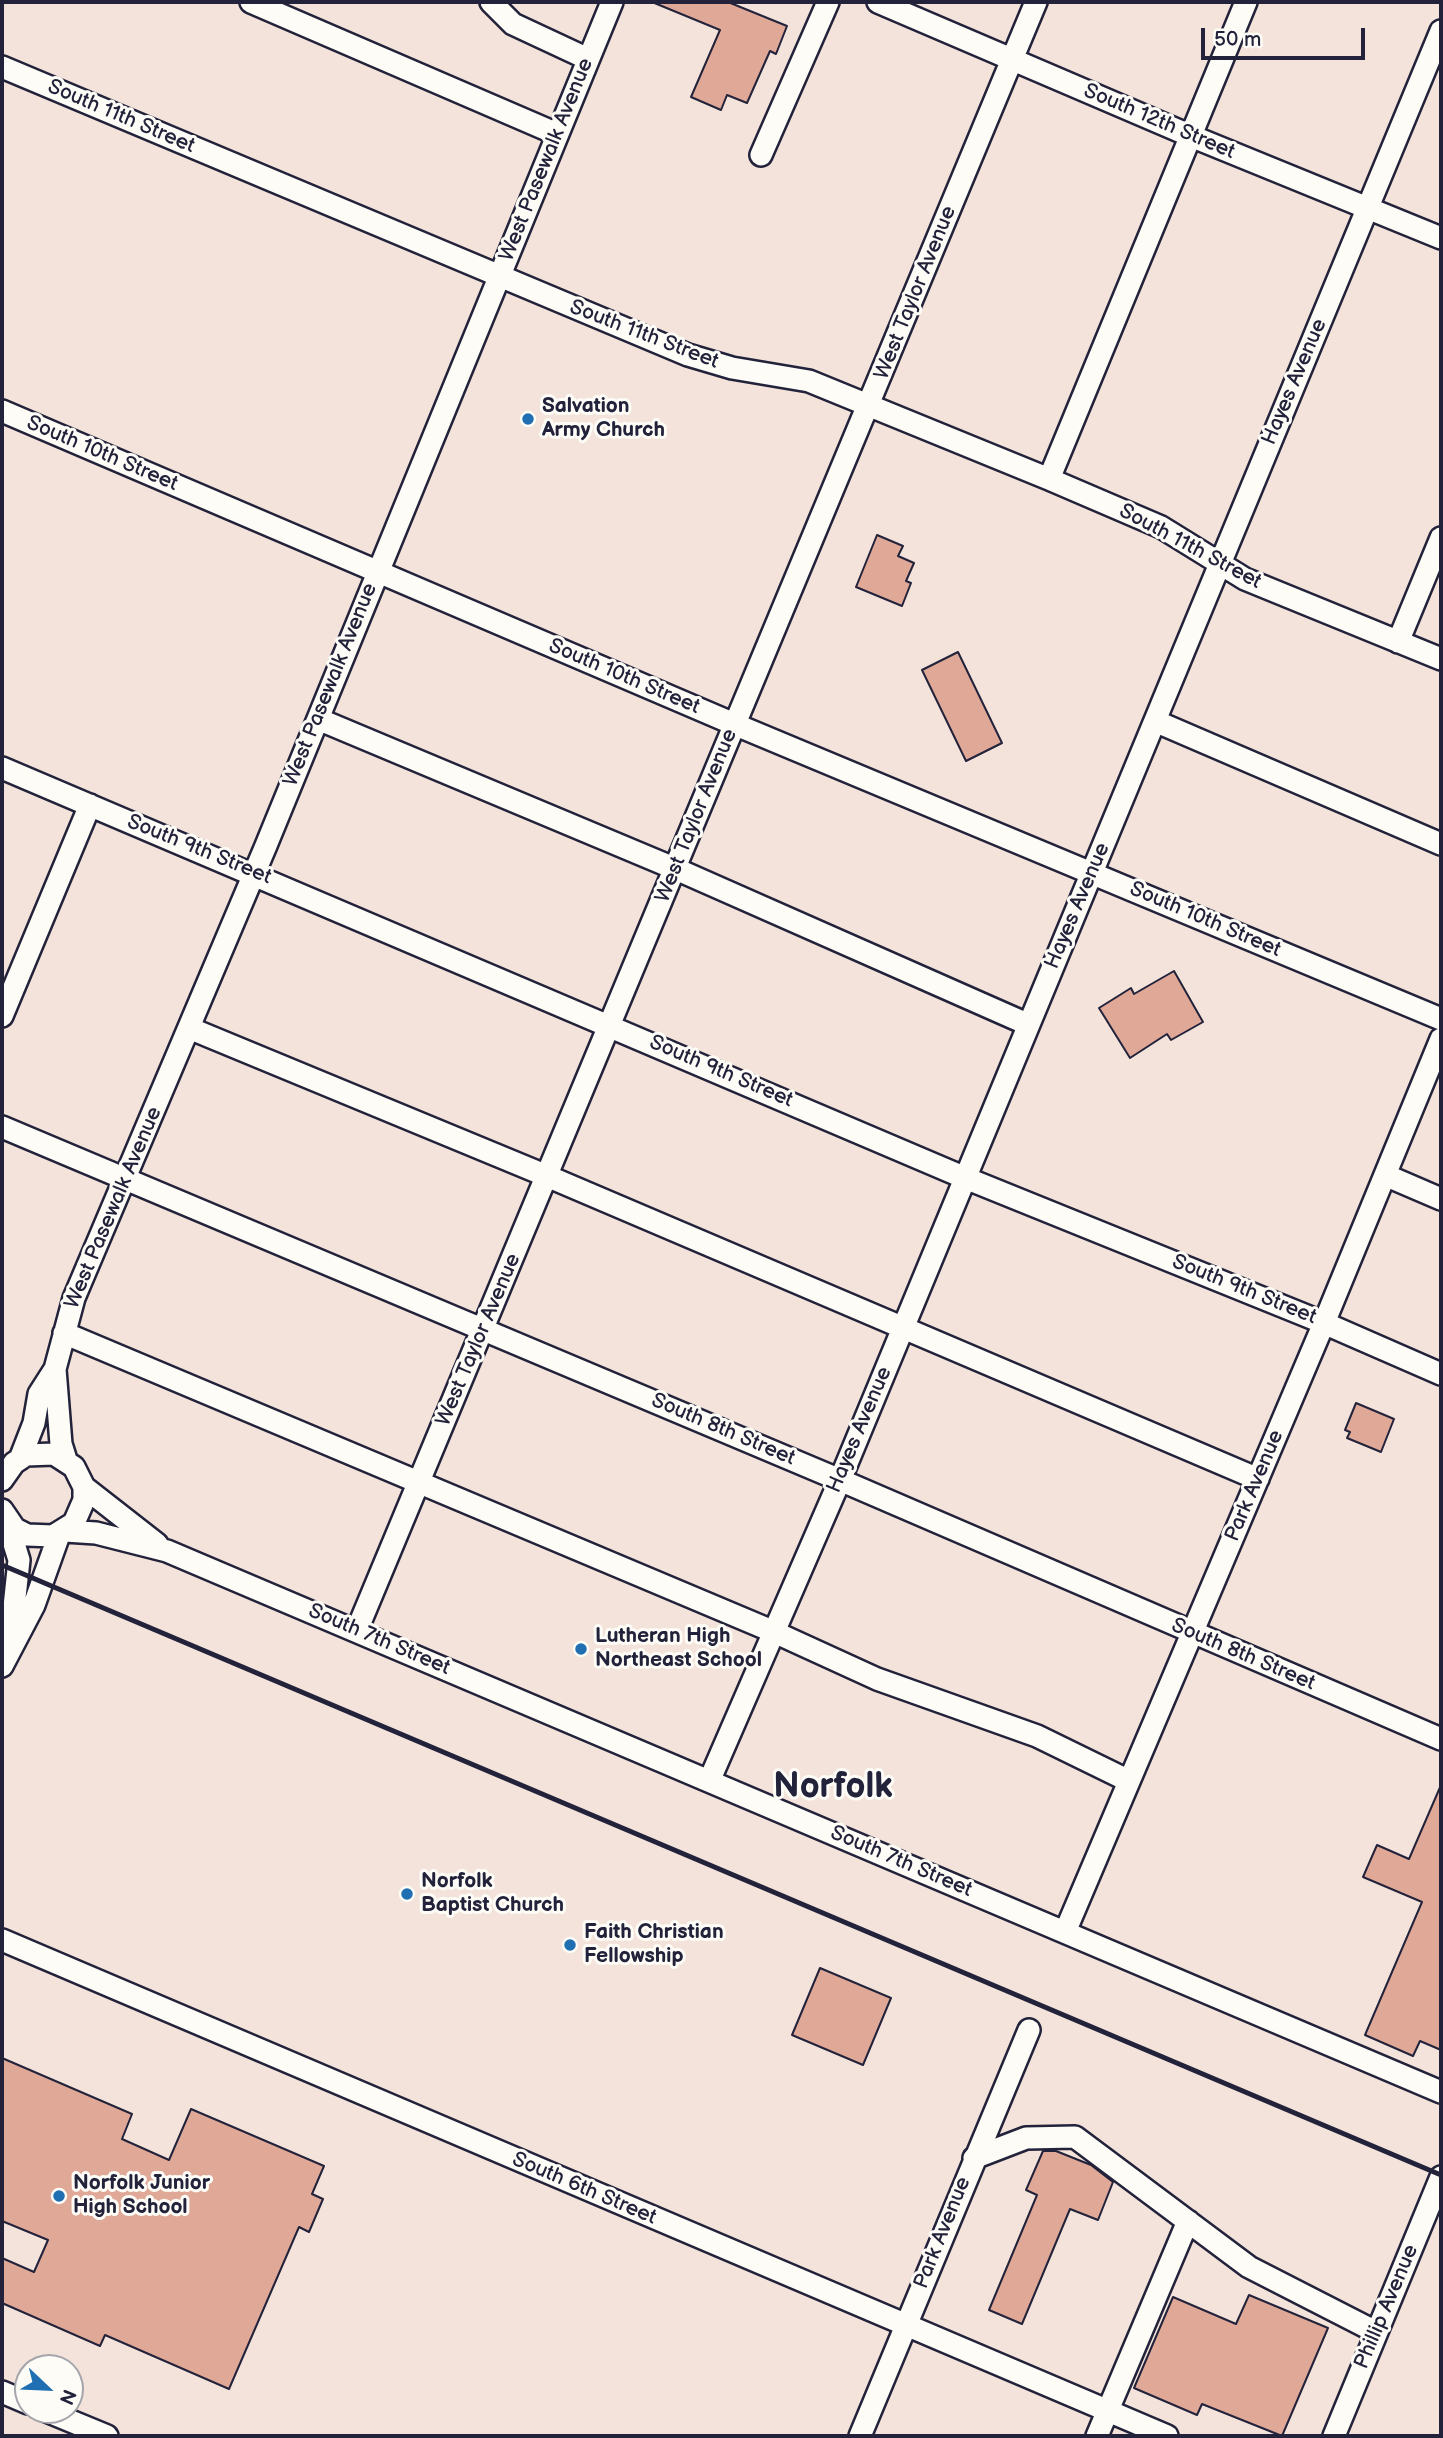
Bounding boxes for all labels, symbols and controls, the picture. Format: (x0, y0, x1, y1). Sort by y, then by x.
scale bar (1205, 14, 1370, 58)
text: 50 m (1214, 27, 1261, 52)
street label: West Pasewalk Avenue (495, 55, 599, 265)
street label: South 11th Street (44, 75, 198, 159)
street label: South 12th Street (1080, 79, 1238, 165)
street label: West Taylor Avenue (870, 203, 962, 383)
street label: South 11th Street (566, 295, 722, 375)
street label: Hayes Avenue (1257, 315, 1333, 449)
place label: Salvation Army Church (542, 394, 665, 444)
street label: South 10th Street (23, 411, 181, 497)
marker: Salvation Army Church (520, 411, 536, 427)
street label: South 11th Street (1115, 499, 1265, 595)
street label: West Pasewalk Avenue (279, 580, 383, 790)
street label: South 10th Street (545, 634, 703, 720)
street label: West Taylor Avenue (651, 726, 743, 906)
street label: South 9th Street (123, 810, 275, 890)
street label: Hayes Avenue (1040, 839, 1116, 973)
street label: South 10th Street (1126, 877, 1284, 963)
street label: South 9th Street (645, 1030, 797, 1114)
street label: West Pasewalk Avenue (60, 1103, 168, 1313)
street label: West Taylor Avenue (431, 1250, 527, 1430)
street label: South 9th Street (1168, 1250, 1320, 1330)
street label: Hayes Avenue (822, 1363, 898, 1497)
street label: South 8th Street (647, 1388, 799, 1472)
street label: Park Avenue (1220, 1427, 1290, 1545)
street label: South 7th Street (304, 1599, 454, 1681)
street label: South 8th Street (1167, 1613, 1319, 1697)
place label: Lutheran High Northeast School (595, 1624, 762, 1674)
marker: Lutheran High Northeast School (573, 1641, 589, 1657)
district label: Norfolk (773, 1767, 893, 1809)
street label: South 7th Street (826, 1821, 976, 1903)
place label: Norfolk Baptist Church (421, 1869, 564, 1919)
marker: Norfolk Baptist Church (399, 1886, 415, 1902)
place label: Faith Christian Fellowship (584, 1920, 724, 1970)
marker: Faith Christian Fellowship (562, 1937, 578, 1953)
street label: South 6th Street (508, 2147, 660, 2231)
place label: Norfolk Junior High School (73, 2171, 210, 2221)
street label: Park Avenue (909, 2173, 977, 2293)
marker: Norfolk Junior High School (51, 2188, 67, 2204)
street label: Phillip Avenue (1350, 2241, 1424, 2373)
north arrow (14, 2354, 84, 2424)
text: N (54, 2386, 80, 2408)

